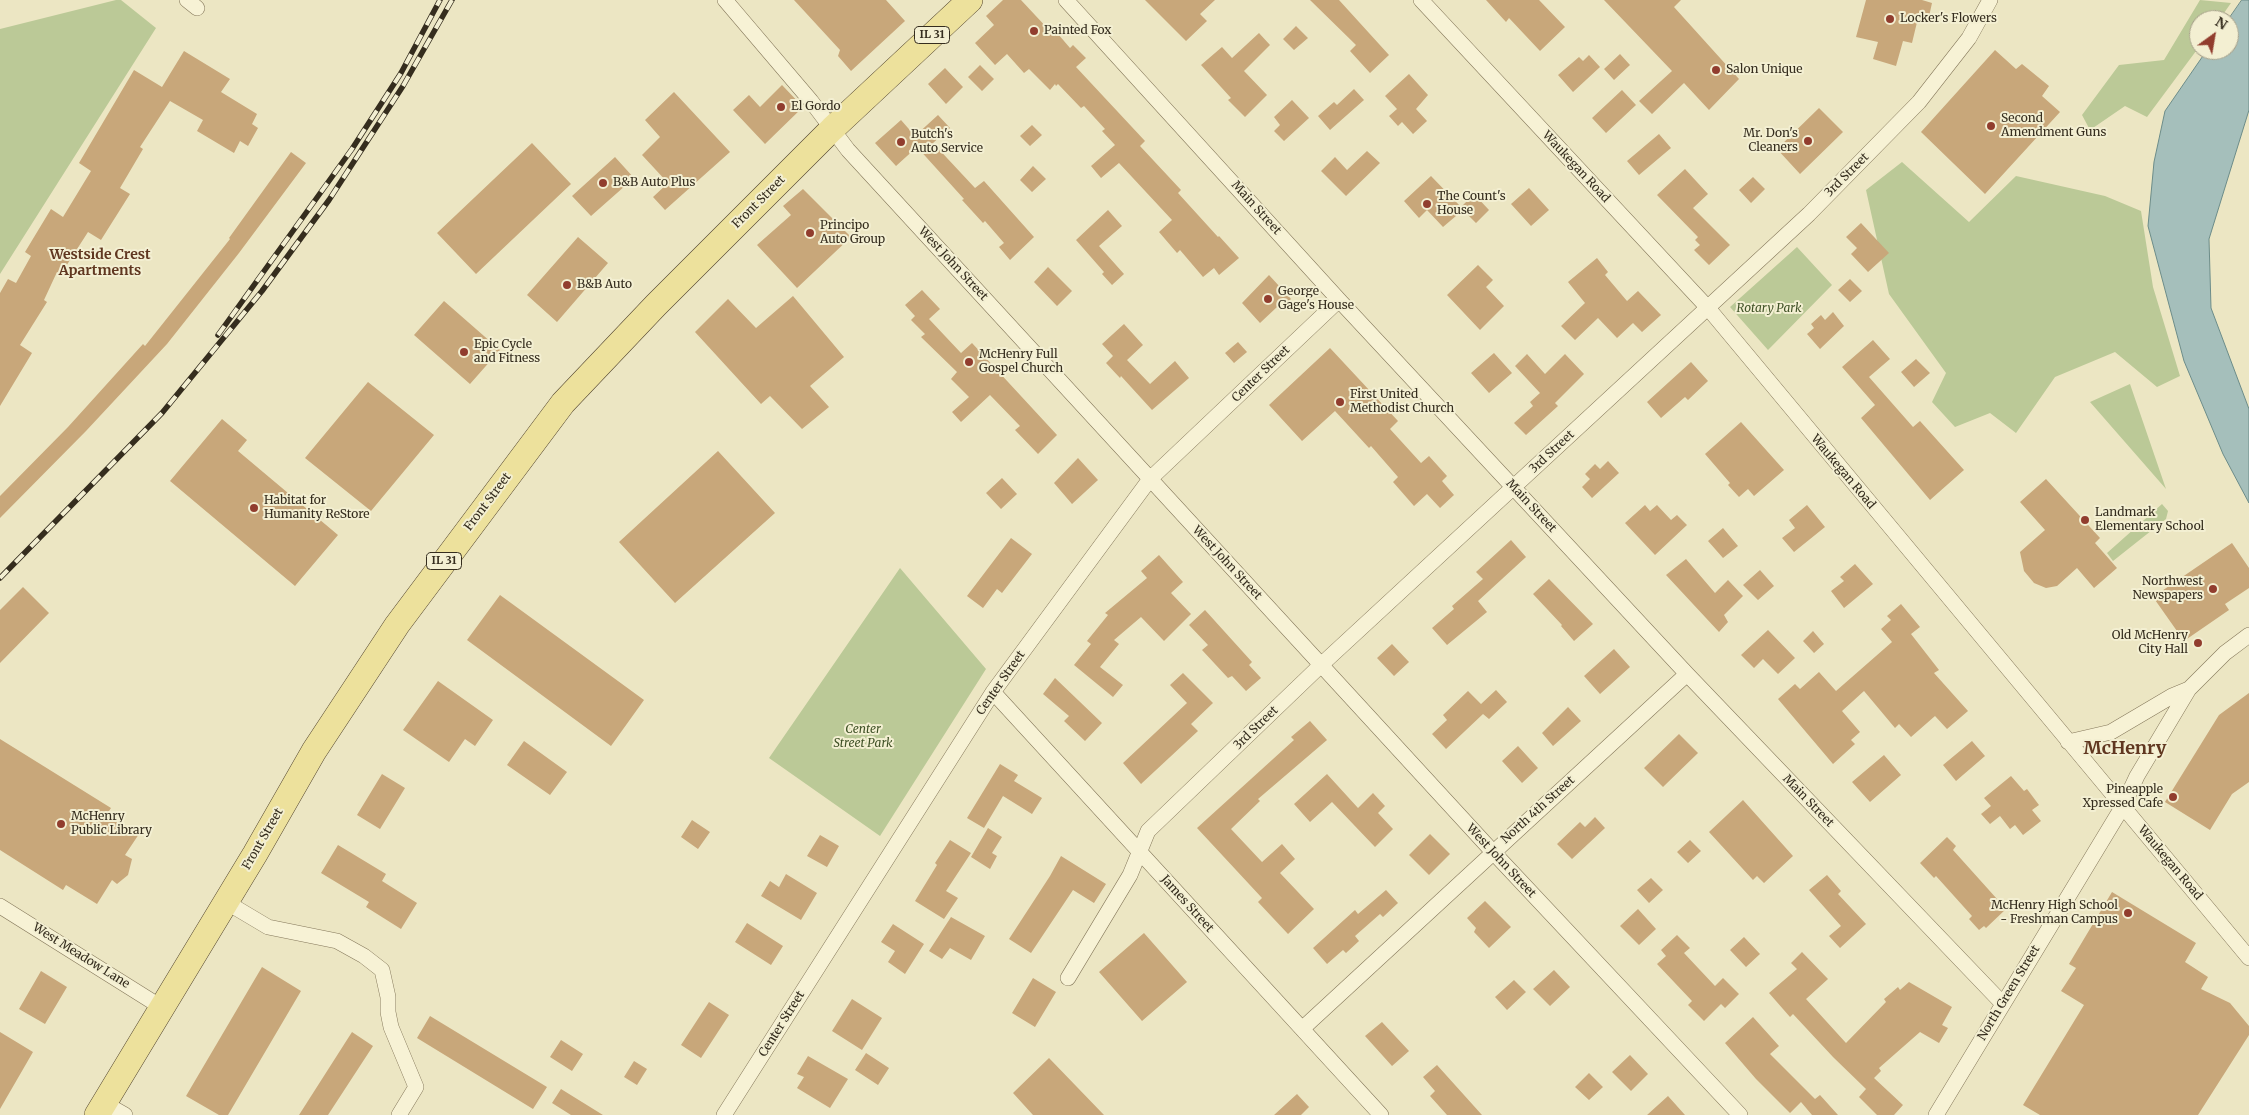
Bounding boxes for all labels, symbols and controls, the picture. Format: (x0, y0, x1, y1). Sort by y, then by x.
north arrow (2189, 10, 2239, 60)
place label: Locker's Flowers (1900, 12, 1997, 26)
marker: Locker's Flowers (1884, 13, 1896, 25)
text: N (2212, 13, 2231, 34)
place label: Painted Fox (1044, 24, 1111, 38)
marker: Painted Fox (1028, 25, 1040, 37)
road number: IL 31 (914, 26, 950, 44)
place label: Salon Unique (1726, 63, 1803, 77)
marker: Salon Unique (1710, 64, 1722, 76)
place label: El Gordo (791, 100, 841, 114)
marker: El Gordo (775, 101, 787, 113)
place label: Second Amendment Guns (2001, 112, 2106, 140)
marker: Second Amendment Guns (1985, 120, 1997, 132)
place label: Mr. Don's Cleaners (1743, 127, 1798, 155)
place label: Butch's Auto Service (911, 128, 983, 156)
street label: Waukegan Road (1539, 128, 1613, 206)
marker: Mr. Don's Cleaners (1802, 135, 1814, 147)
marker: Butch's Auto Service (895, 136, 907, 148)
street label: 3rd Street (1822, 150, 1872, 200)
street label: Front Street (730, 173, 788, 231)
place label: B&B Auto Plus (613, 176, 695, 190)
marker: B&B Auto Plus (597, 177, 609, 189)
street label: Main Street (1228, 178, 1284, 238)
place label: The Count's House (1437, 190, 1506, 218)
marker: The Count's House (1421, 198, 1433, 210)
place label: Principo Auto Group (820, 219, 885, 247)
street label: West John Street (915, 224, 991, 304)
marker: Principo Auto Group (804, 227, 816, 239)
district label: Westside Crest Apartments (49, 247, 151, 280)
place label: B&B Auto (577, 278, 632, 292)
marker: B&B Auto (561, 279, 573, 291)
place label: George Gage's House (1278, 285, 1354, 313)
marker: George Gage's House (1262, 293, 1274, 305)
park label: Rotary Park (1736, 302, 1802, 316)
place label: Epic Cycle and Fitness (474, 338, 540, 366)
street label: Center Street (1229, 343, 1293, 405)
marker: Epic Cycle and Fitness (458, 346, 470, 358)
place label: McHenry Full Gospel Church (979, 348, 1063, 376)
marker: McHenry Full Gospel Church (963, 356, 975, 368)
place label: First United Methodist Church (1350, 388, 1454, 416)
marker: First United Methodist Church (1334, 396, 1346, 408)
street label: 3rd Street (1527, 428, 1577, 476)
street label: Waukegan Road (1808, 432, 1878, 512)
street label: Front Street (462, 470, 514, 534)
street label: Main Street (1503, 476, 1559, 536)
place label: Habitat for Humanity ReStore (264, 494, 370, 522)
marker: Habitat for Humanity ReStore (248, 502, 260, 514)
place label: Landmark Elementary School (2095, 506, 2204, 534)
marker: Landmark Elementary School (2079, 514, 2091, 526)
street label: West John Street (1189, 523, 1265, 603)
road number: IL 31 (426, 552, 462, 570)
place label: Northwest Newspapers (2133, 575, 2203, 603)
marker: Northwest Newspapers (2207, 583, 2219, 595)
place label: Old McHenry City Hall (2112, 629, 2188, 657)
marker: Old McHenry City Hall (2192, 637, 2204, 649)
street label: Center Street (974, 648, 1028, 718)
street label: 3rd Street (1231, 703, 1281, 753)
park label: Center Street Park (833, 723, 893, 751)
district label: McHenry (2084, 738, 2166, 760)
street label: Main Street (1779, 772, 1837, 830)
street label: North 4th Street (1498, 773, 1578, 847)
place label: Pineapple Xpressed Cafe (2083, 783, 2163, 811)
marker: Pineapple Xpressed Cafe (2167, 791, 2179, 803)
street label: Front Street (240, 806, 286, 872)
place label: McHenry Public Library (71, 810, 152, 838)
marker: McHenry Public Library (55, 818, 67, 830)
street label: West John Street (1463, 821, 1539, 901)
street label: Waukegan Road (2135, 823, 2205, 903)
street label: James Street (1158, 872, 1216, 936)
place label: McHenry High School - Freshman Campus (1991, 899, 2118, 927)
marker: McHenry High School - Freshman Campus (2122, 907, 2134, 919)
street label: West Meadow Lane (30, 920, 132, 992)
street label: North Green Street (1975, 943, 2043, 1043)
street label: Center Street (756, 988, 808, 1060)

